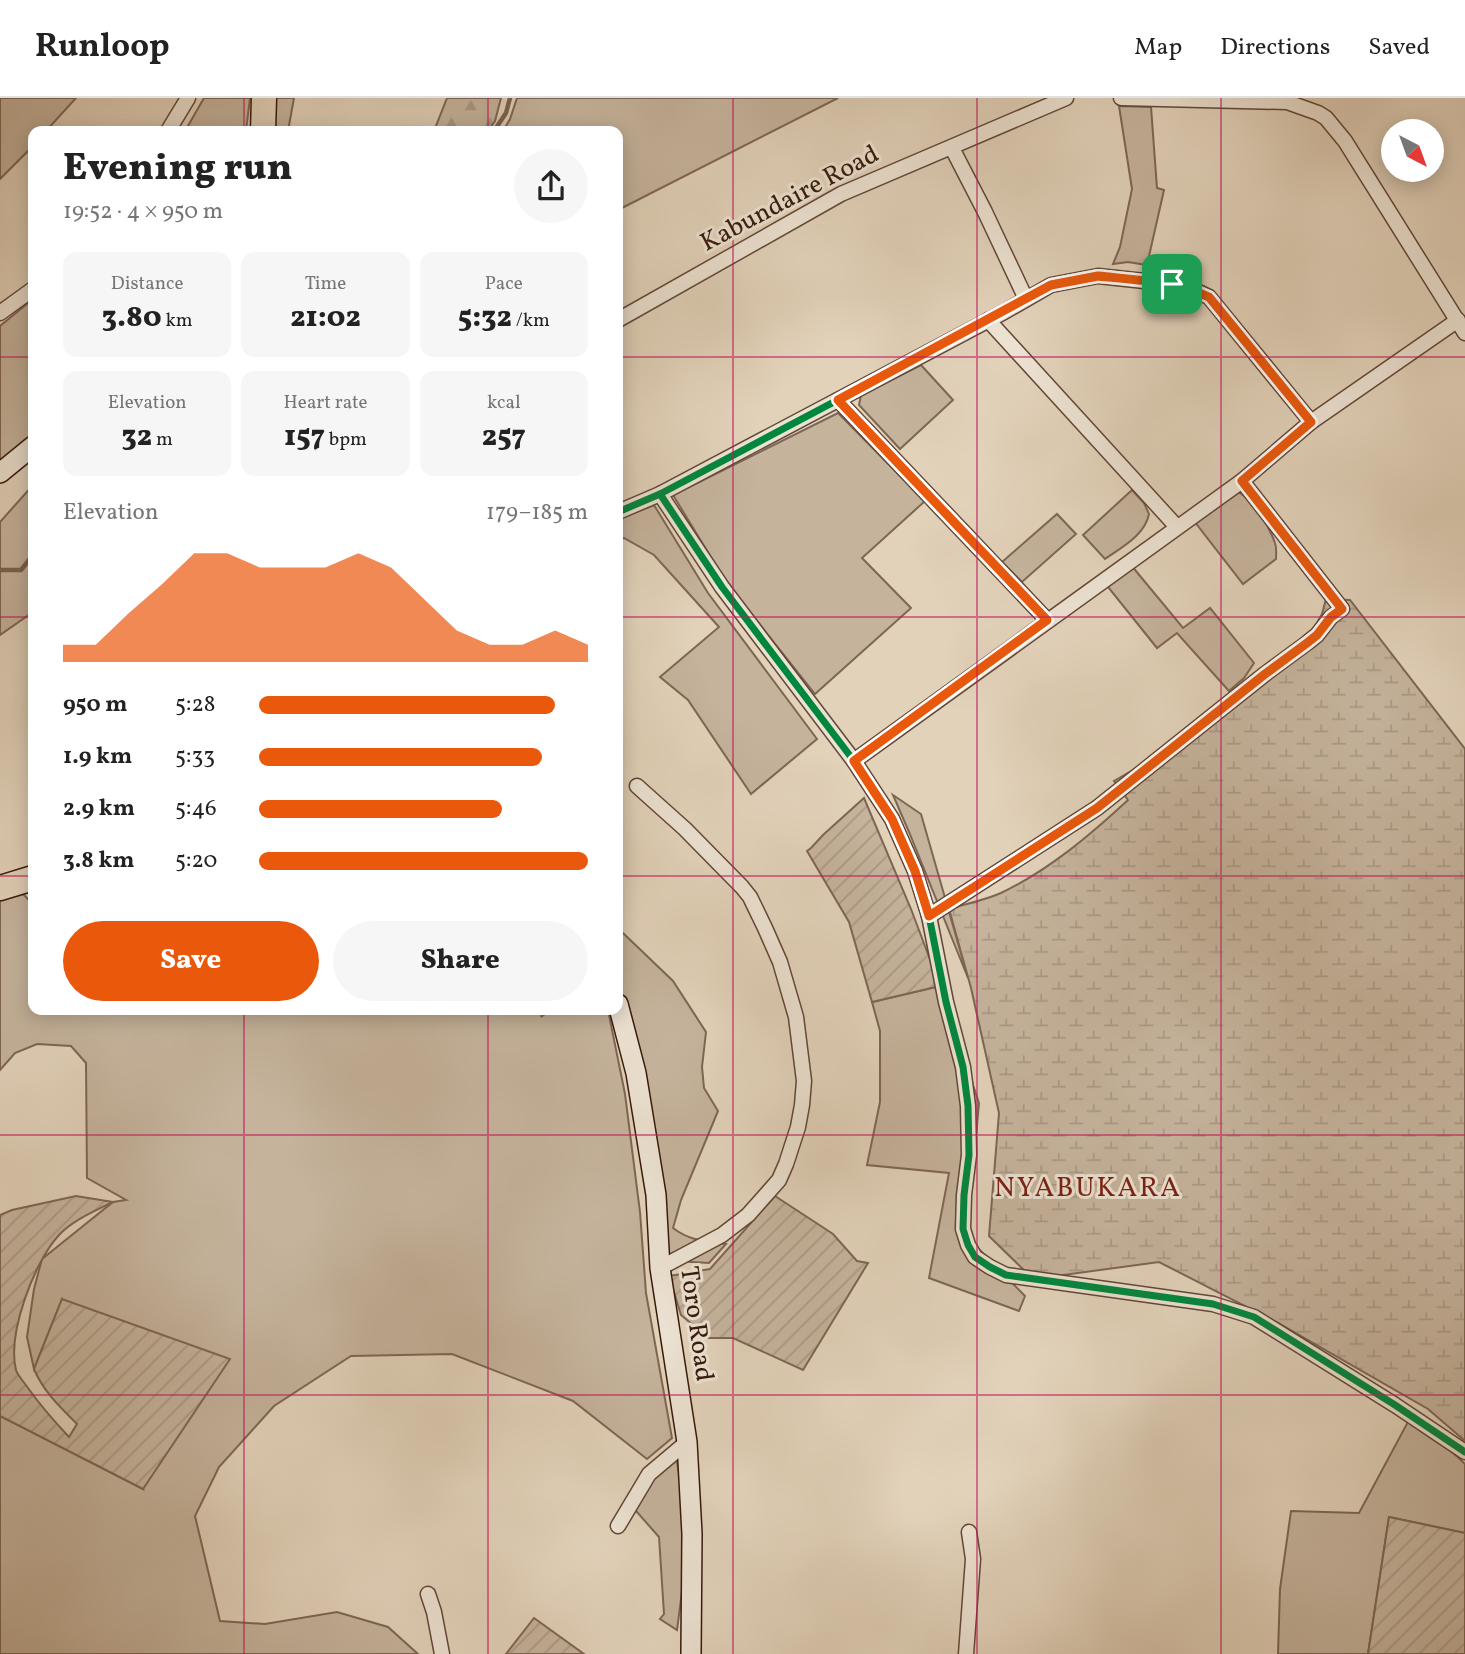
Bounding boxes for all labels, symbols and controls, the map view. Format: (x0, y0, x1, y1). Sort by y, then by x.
text: Runloop (35, 25, 170, 71)
text: Map (1134, 31, 1182, 65)
text: Directions (1220, 31, 1330, 65)
text: Saved (1368, 31, 1430, 65)
north arrow (1381, 119, 1444, 182)
map controls (1381, 119, 1444, 182)
street label: Kabundaire Road (694, 137, 886, 261)
text: Evening run (63, 143, 293, 196)
button: share (514, 149, 588, 223)
text: 19:52 · 4 × 950 m (63, 196, 223, 228)
pin (1142, 254, 1202, 314)
icon: arrive (1153, 265, 1191, 303)
text: Distance (111, 271, 184, 297)
text: Time (305, 271, 346, 297)
text: Pace (485, 271, 523, 297)
text: 3.80 (102, 297, 162, 339)
text: 21:02 (290, 297, 361, 339)
text: 5:32 (458, 297, 512, 339)
text: km (162, 308, 193, 334)
text: /km (512, 308, 550, 334)
text: Elevation (108, 390, 187, 416)
text: Heart rate (284, 390, 367, 416)
text: kcal (487, 390, 521, 416)
text: 32 (122, 416, 152, 458)
text: 157 (284, 416, 325, 458)
text: 257 (482, 416, 526, 458)
text: m (152, 427, 173, 453)
text: bpm (325, 427, 367, 453)
text: Elevation (63, 497, 159, 529)
text: 179–185 m (486, 497, 588, 529)
text: 950 m (63, 689, 127, 721)
text: 5:28 (175, 689, 216, 721)
text: 1.9 km (63, 741, 132, 773)
text: 5:33 (175, 741, 215, 773)
text: 2.9 km (63, 793, 135, 825)
text: 5:46 (175, 793, 217, 825)
text: 3.8 km (63, 845, 135, 877)
text: 5:20 (175, 845, 217, 877)
button: Save (63, 921, 319, 1001)
button: Share (333, 921, 588, 1001)
district label: NYABUKARA (994, 1169, 1182, 1208)
street label: Toro Road (670, 1264, 722, 1384)

